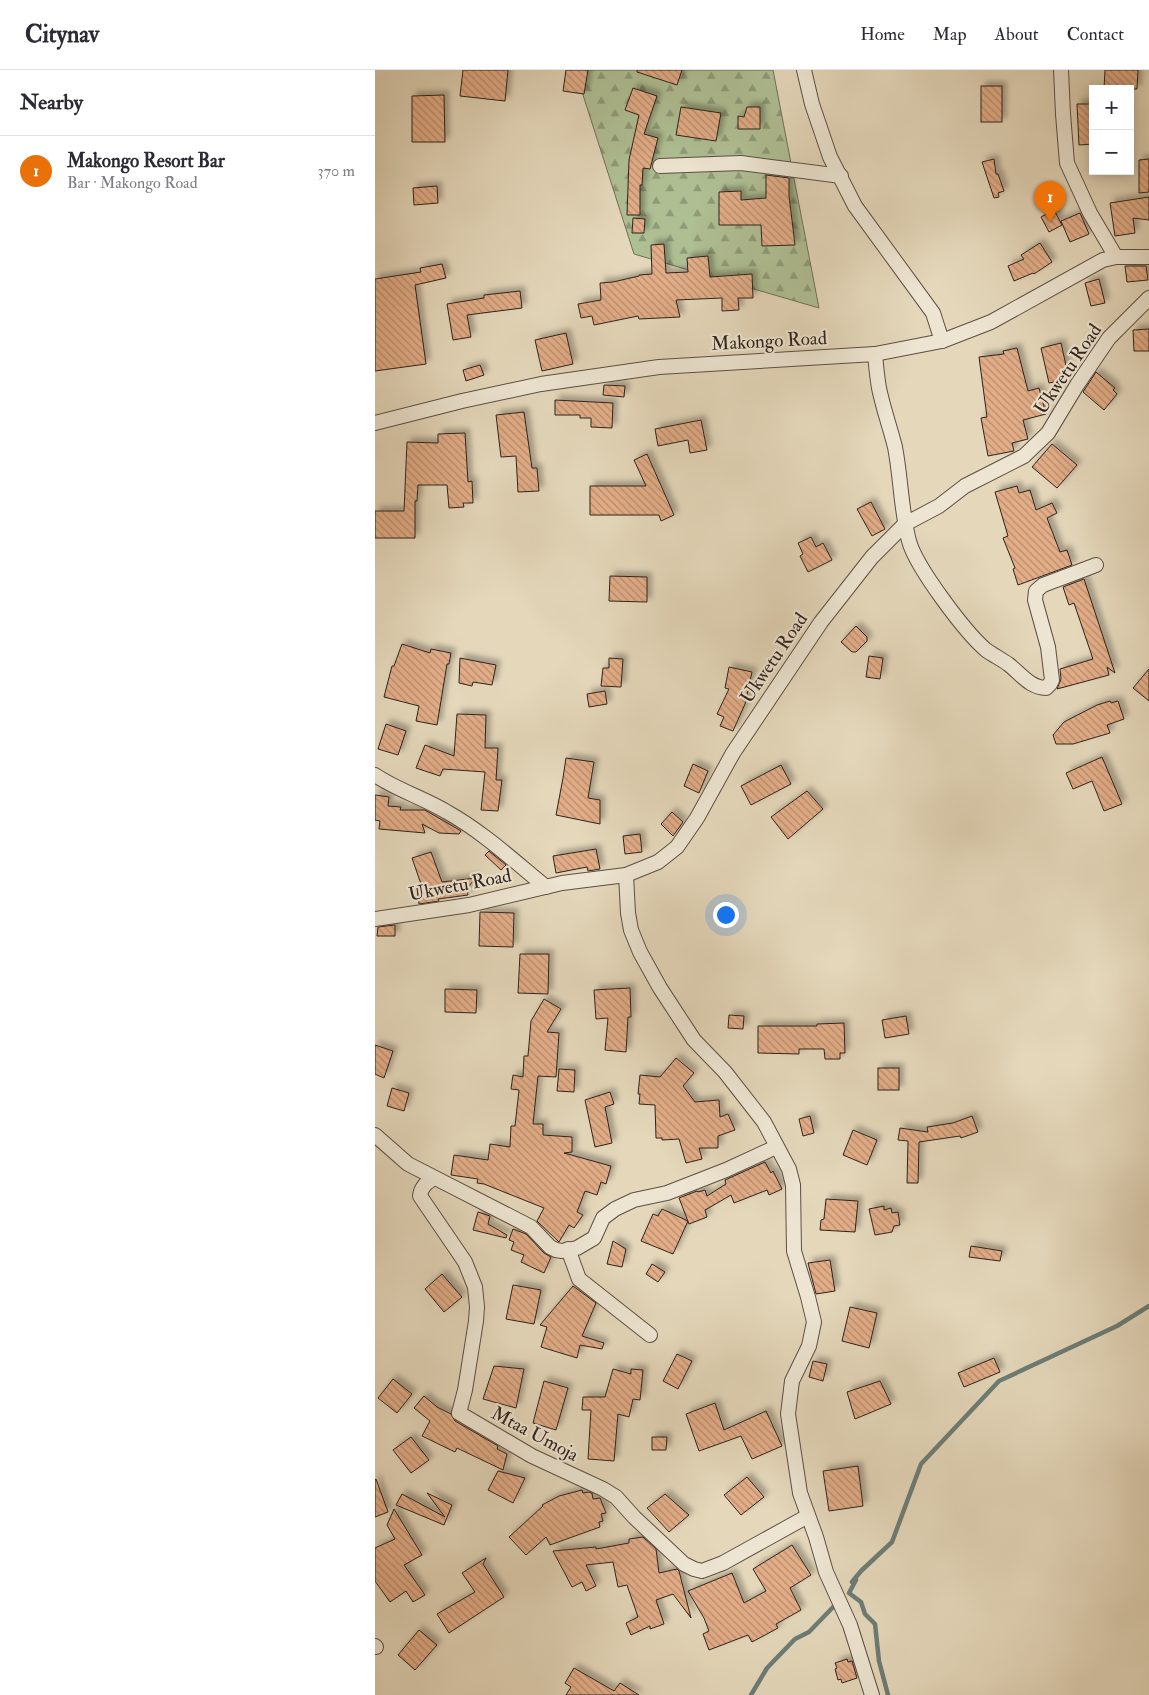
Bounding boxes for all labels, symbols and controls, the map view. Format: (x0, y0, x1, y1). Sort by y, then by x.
text: Citynav (25, 19, 99, 50)
text: Home (860, 23, 905, 46)
text: Map (933, 23, 967, 46)
text: About (995, 23, 1039, 46)
text: Contact (1067, 23, 1124, 46)
map controls (1089, 85, 1134, 175)
button: + (1089, 85, 1134, 130)
text: Nearby (20, 89, 83, 116)
button: − (1089, 130, 1134, 175)
text: Makongo Resort Bar (67, 149, 225, 173)
text: 1 (33, 161, 39, 181)
text: 370 m (318, 161, 355, 181)
text: Bar · Makongo Road (67, 173, 198, 193)
pin: 1 (1034, 181, 1066, 222)
street label: Ukwetu Road (1029, 319, 1107, 419)
street label: Makongo Road (710, 326, 828, 356)
street label: Ukwetu Road (735, 608, 813, 708)
street label: Ukwetu Road (407, 863, 514, 907)
your location (713, 902, 739, 928)
street label: Mtaa Umoja (487, 1401, 583, 1467)

